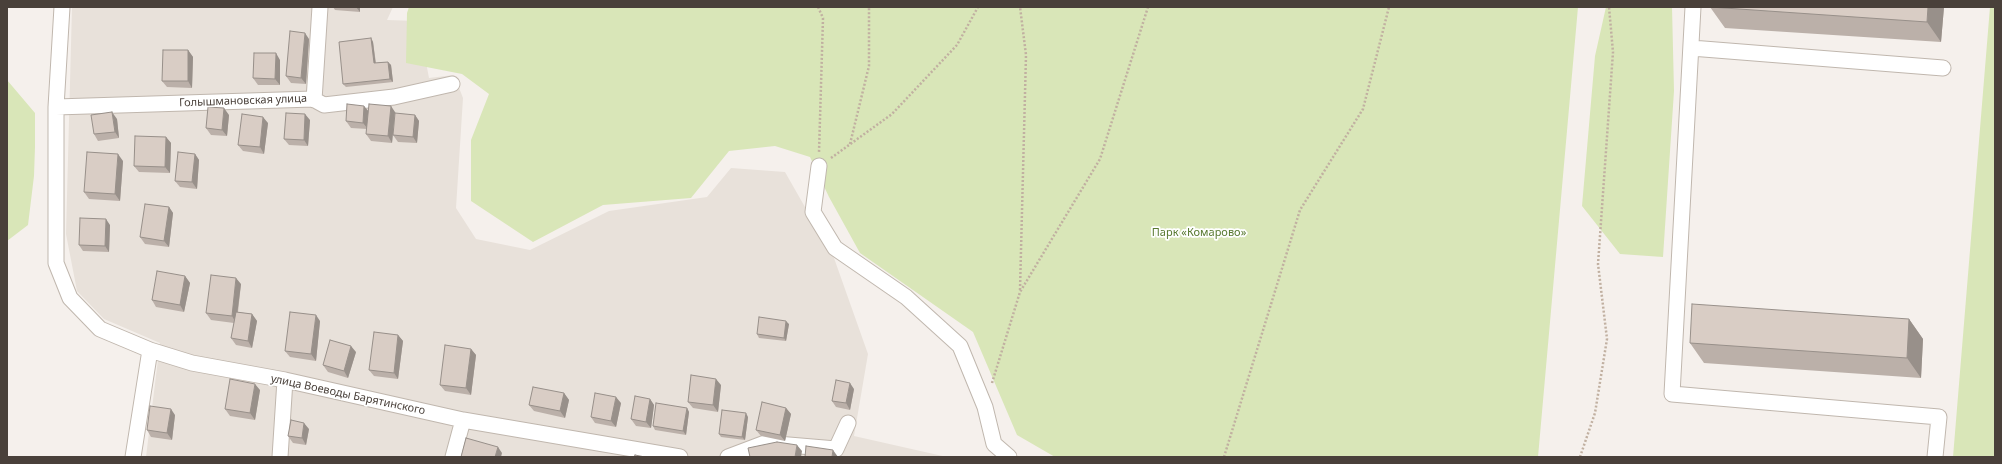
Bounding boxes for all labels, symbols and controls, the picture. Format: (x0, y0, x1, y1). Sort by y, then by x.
street label: Голышмановская улица (179, 92, 307, 110)
park label: Парк «Комарово» (1152, 226, 1246, 240)
street label: улица Воеводы Барятинского (270, 372, 426, 418)

